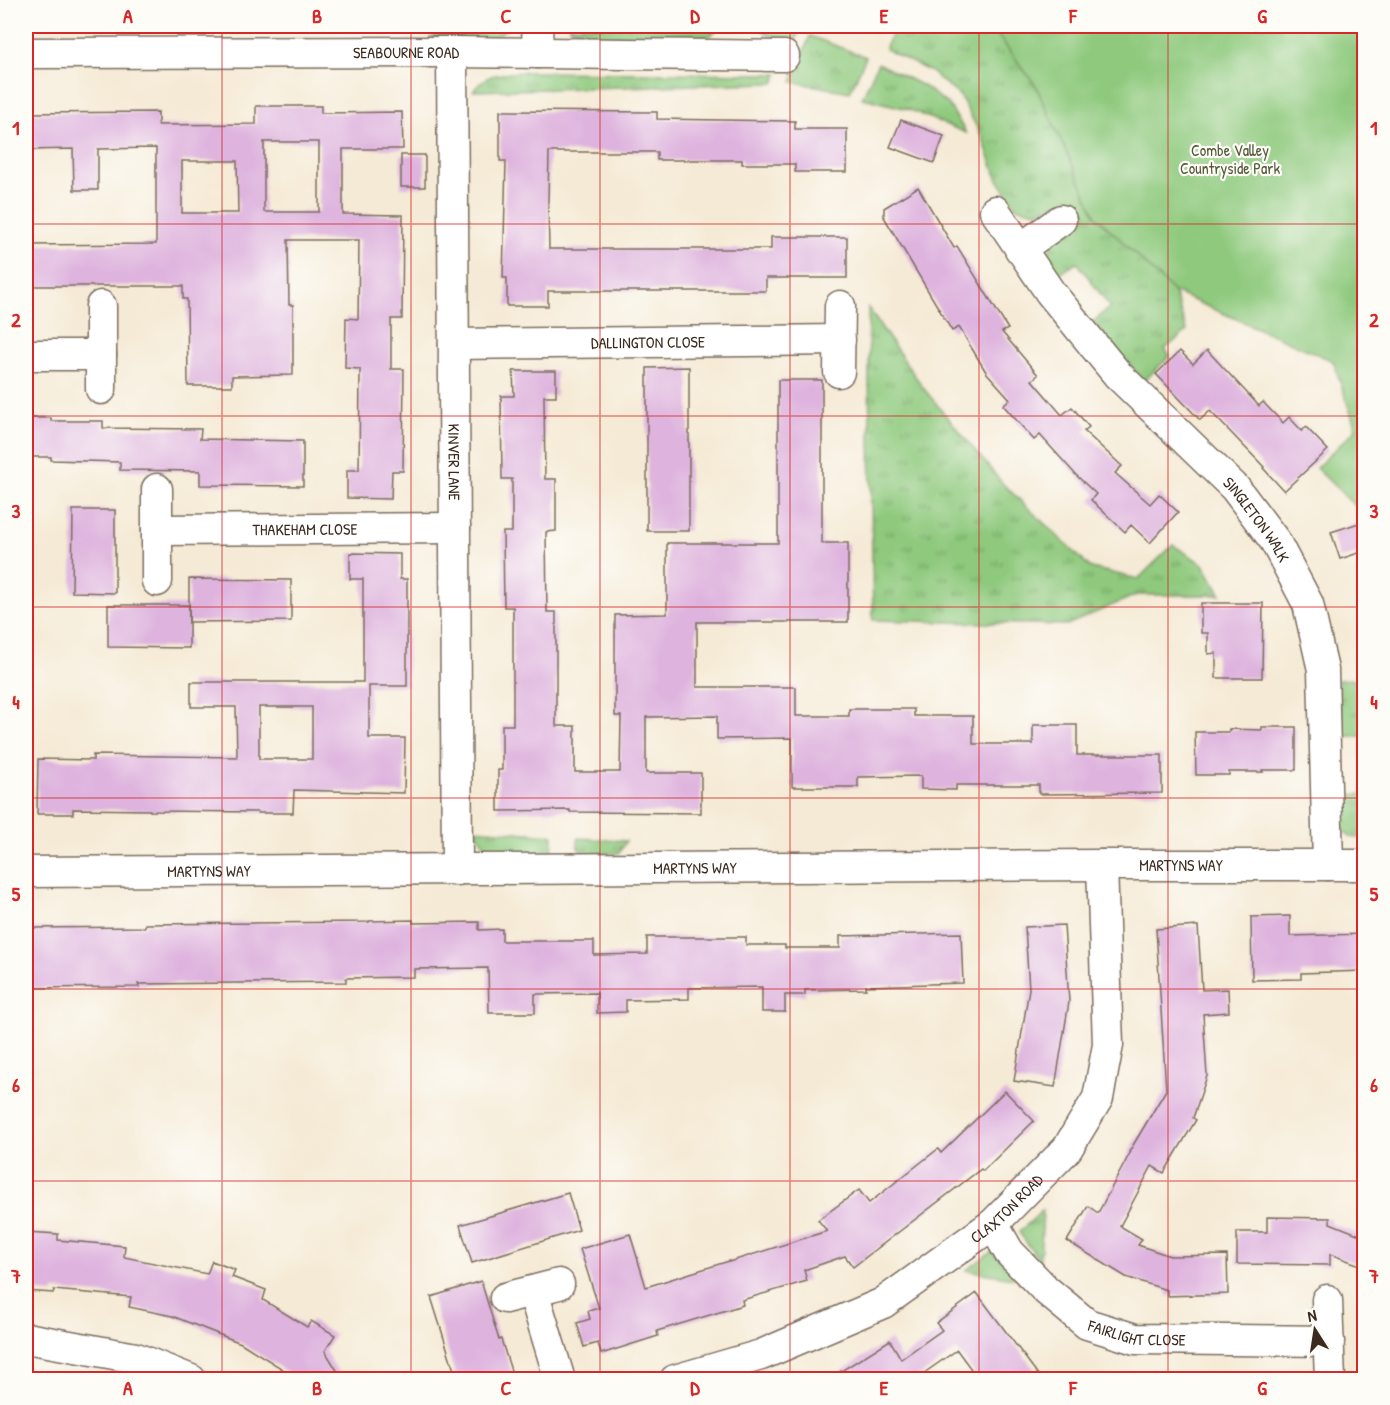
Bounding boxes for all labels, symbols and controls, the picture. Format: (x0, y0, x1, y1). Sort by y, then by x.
text: A (123, 2, 133, 29)
text: B (312, 2, 322, 29)
text: C (501, 2, 512, 29)
text: D (690, 2, 700, 29)
text: E (880, 2, 889, 29)
text: F (1068, 2, 1078, 29)
text: G (1257, 2, 1267, 29)
street label: SEABOURNE ROAD (353, 41, 460, 63)
text: 1 (12, 114, 20, 141)
text: 1 (1370, 114, 1378, 141)
park label: Combe Valley Countryside Park (1180, 139, 1280, 179)
text: 2 (11, 306, 21, 333)
text: 2 (1369, 306, 1379, 333)
street label: DALLINGTON CLOSE (591, 330, 705, 354)
street label: KINVER LANE (443, 423, 466, 501)
street label: SINGLETON WALK (1218, 472, 1295, 566)
text: 3 (12, 497, 21, 524)
text: 3 (1370, 497, 1379, 524)
street label: THAKEHAM CLOSE (252, 518, 358, 540)
text: 4 (12, 688, 20, 715)
text: 4 (1370, 688, 1378, 715)
street label: MARTYNS WAY (1139, 854, 1223, 876)
street label: MARTYNS WAY (653, 856, 737, 879)
street label: MARTYNS WAY (167, 860, 251, 882)
text: 5 (12, 880, 21, 907)
text: 5 (1370, 880, 1379, 907)
text: 6 (12, 1071, 20, 1098)
text: 6 (1370, 1071, 1378, 1098)
street label: CLAXTON ROAD (966, 1169, 1048, 1248)
text: 7 (10, 1262, 21, 1289)
text: 7 (1368, 1262, 1379, 1289)
north arrow (1285, 1300, 1345, 1360)
text: N (1305, 1304, 1319, 1327)
street label: FAIRLIGHT CLOSE (1085, 1314, 1186, 1351)
text: A (123, 1374, 133, 1401)
text: B (312, 1374, 322, 1401)
text: C (501, 1374, 512, 1401)
text: D (690, 1374, 700, 1401)
text: E (880, 1374, 889, 1401)
text: F (1068, 1374, 1078, 1401)
text: G (1257, 1374, 1267, 1401)

